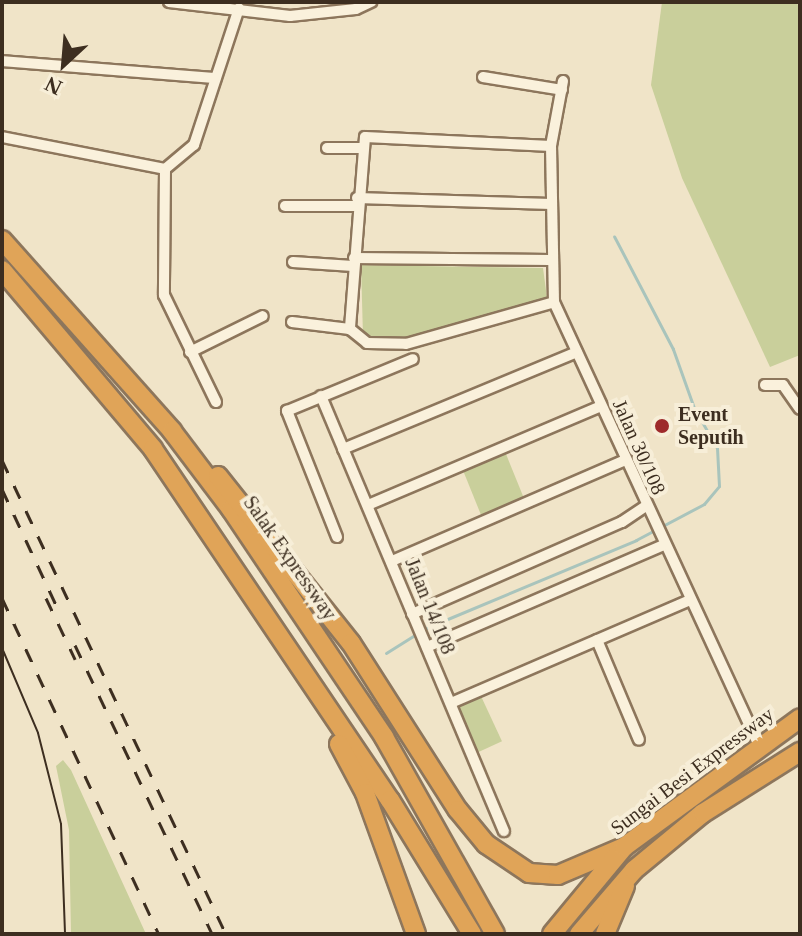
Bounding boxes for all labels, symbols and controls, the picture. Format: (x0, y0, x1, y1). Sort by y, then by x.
north arrow (24, 24, 104, 104)
text: N (41, 71, 66, 101)
street label: Jalan 30/108 (607, 396, 671, 498)
place label: Event Seputih (678, 402, 744, 449)
marker: Event Seputih (653, 417, 671, 435)
street label: Salak Expressway (238, 491, 342, 625)
street label: Jalan 14/108 (400, 554, 460, 658)
street label: Sungai Besi Expressway (606, 702, 778, 840)

